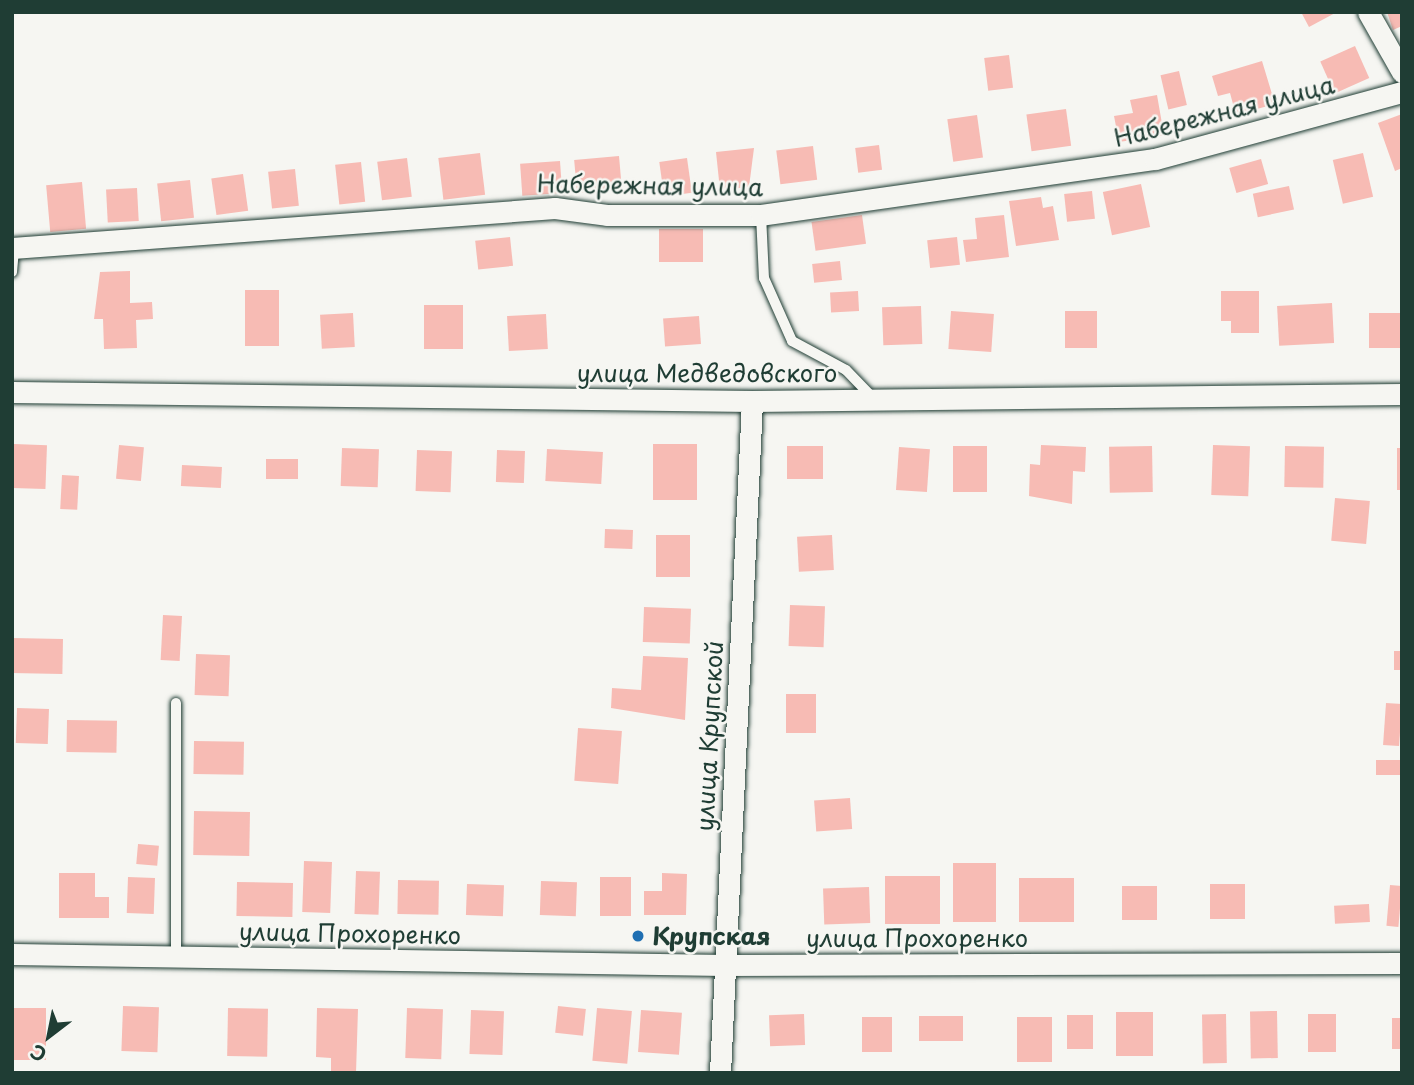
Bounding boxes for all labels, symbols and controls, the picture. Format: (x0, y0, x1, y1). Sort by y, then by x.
street label: Набережная улица (1110, 69, 1338, 153)
street label: Набережная улица (536, 169, 764, 201)
street label: улица Медведовского (576, 359, 838, 387)
street label: улица Крупской (690, 639, 728, 833)
street label: улица Прохоренко (238, 917, 462, 949)
place label: Крупская (652, 922, 771, 950)
street label: улица Прохоренко (805, 924, 1029, 952)
marker: Крупская (630, 928, 646, 944)
north arrow (14, 1001, 84, 1071)
text: С (24, 1038, 51, 1069)

